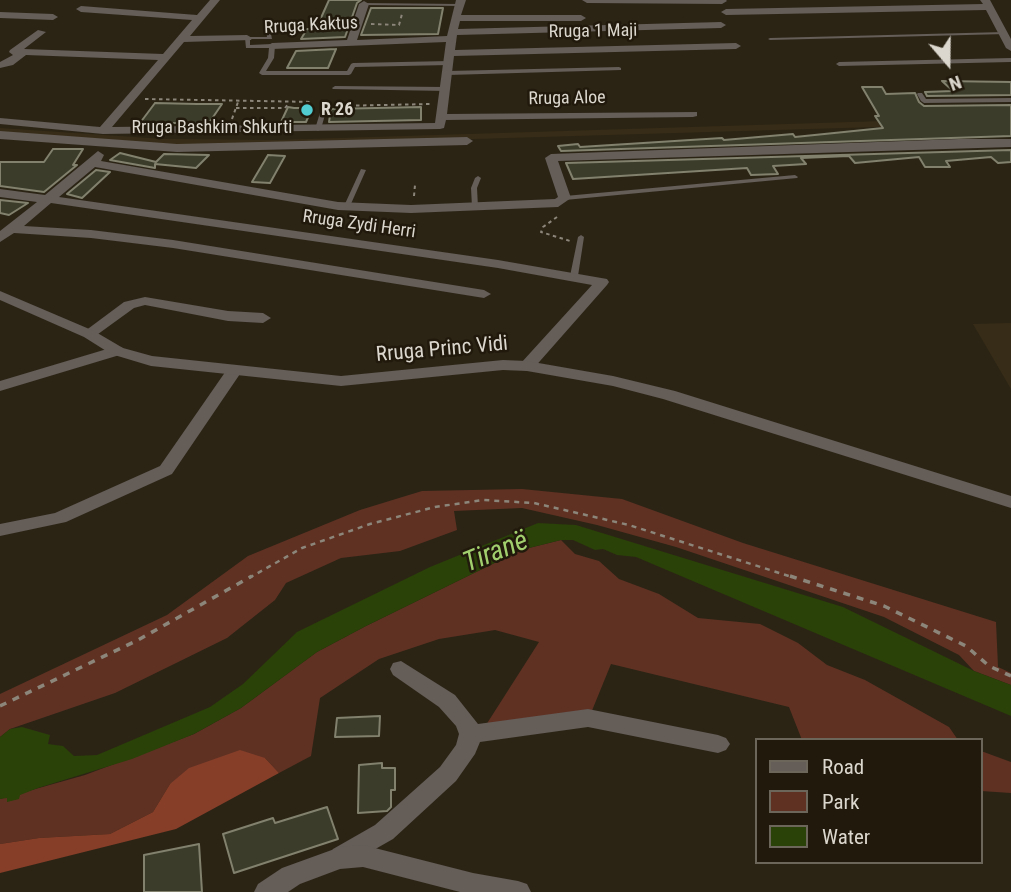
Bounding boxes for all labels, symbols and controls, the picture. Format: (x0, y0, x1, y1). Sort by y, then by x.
street label: Rruga Kaktus (263, 13, 359, 39)
street label: Rruga 1 Maji (548, 20, 638, 44)
north arrow (913, 28, 983, 98)
text: N (946, 70, 965, 96)
street label: Rruga Aloe (528, 88, 606, 110)
place label: R 26 (321, 99, 353, 121)
marker: R 26 (299, 102, 315, 118)
street label: Rruga Bashkim Shkurti (132, 117, 292, 139)
street label: Rruga Zydi Herri (301, 206, 417, 244)
street label: Rruga Princ Vidi (375, 332, 509, 368)
water label: Tiranë (459, 525, 533, 581)
legend (755, 738, 983, 864)
text: Road (822, 755, 864, 779)
text: Park (822, 790, 859, 814)
text: Water (822, 825, 870, 849)

